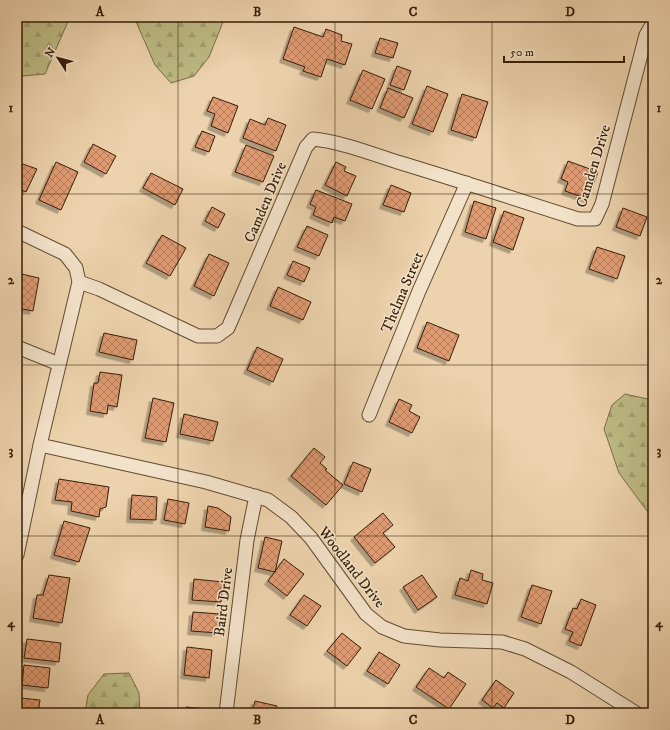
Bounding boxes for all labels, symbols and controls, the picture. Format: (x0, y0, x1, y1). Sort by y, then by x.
text: A (95, 4, 105, 20)
text: B (253, 4, 261, 20)
text: C (409, 4, 418, 20)
text: D (565, 4, 575, 20)
north arrow (38, 38, 78, 78)
scale bar (504, 38, 624, 64)
text: N (42, 45, 59, 60)
text: 50 m (510, 45, 534, 60)
text: 1 (9, 100, 14, 116)
text: 1 (657, 100, 662, 116)
street label: Camden Drive (572, 122, 615, 210)
street label: Camden Drive (240, 159, 291, 245)
street label: Thelma Street (377, 249, 428, 336)
text: 2 (8, 272, 15, 288)
text: 2 (656, 272, 663, 288)
text: 3 (9, 443, 14, 459)
text: 3 (657, 443, 662, 459)
street label: Woodland Drive (313, 522, 389, 612)
street label: Baird Drive (210, 566, 237, 638)
text: 4 (6, 615, 15, 632)
text: 4 (654, 615, 663, 632)
text: A (95, 712, 105, 728)
text: B (253, 712, 261, 728)
text: C (409, 712, 418, 728)
text: D (565, 712, 575, 728)

